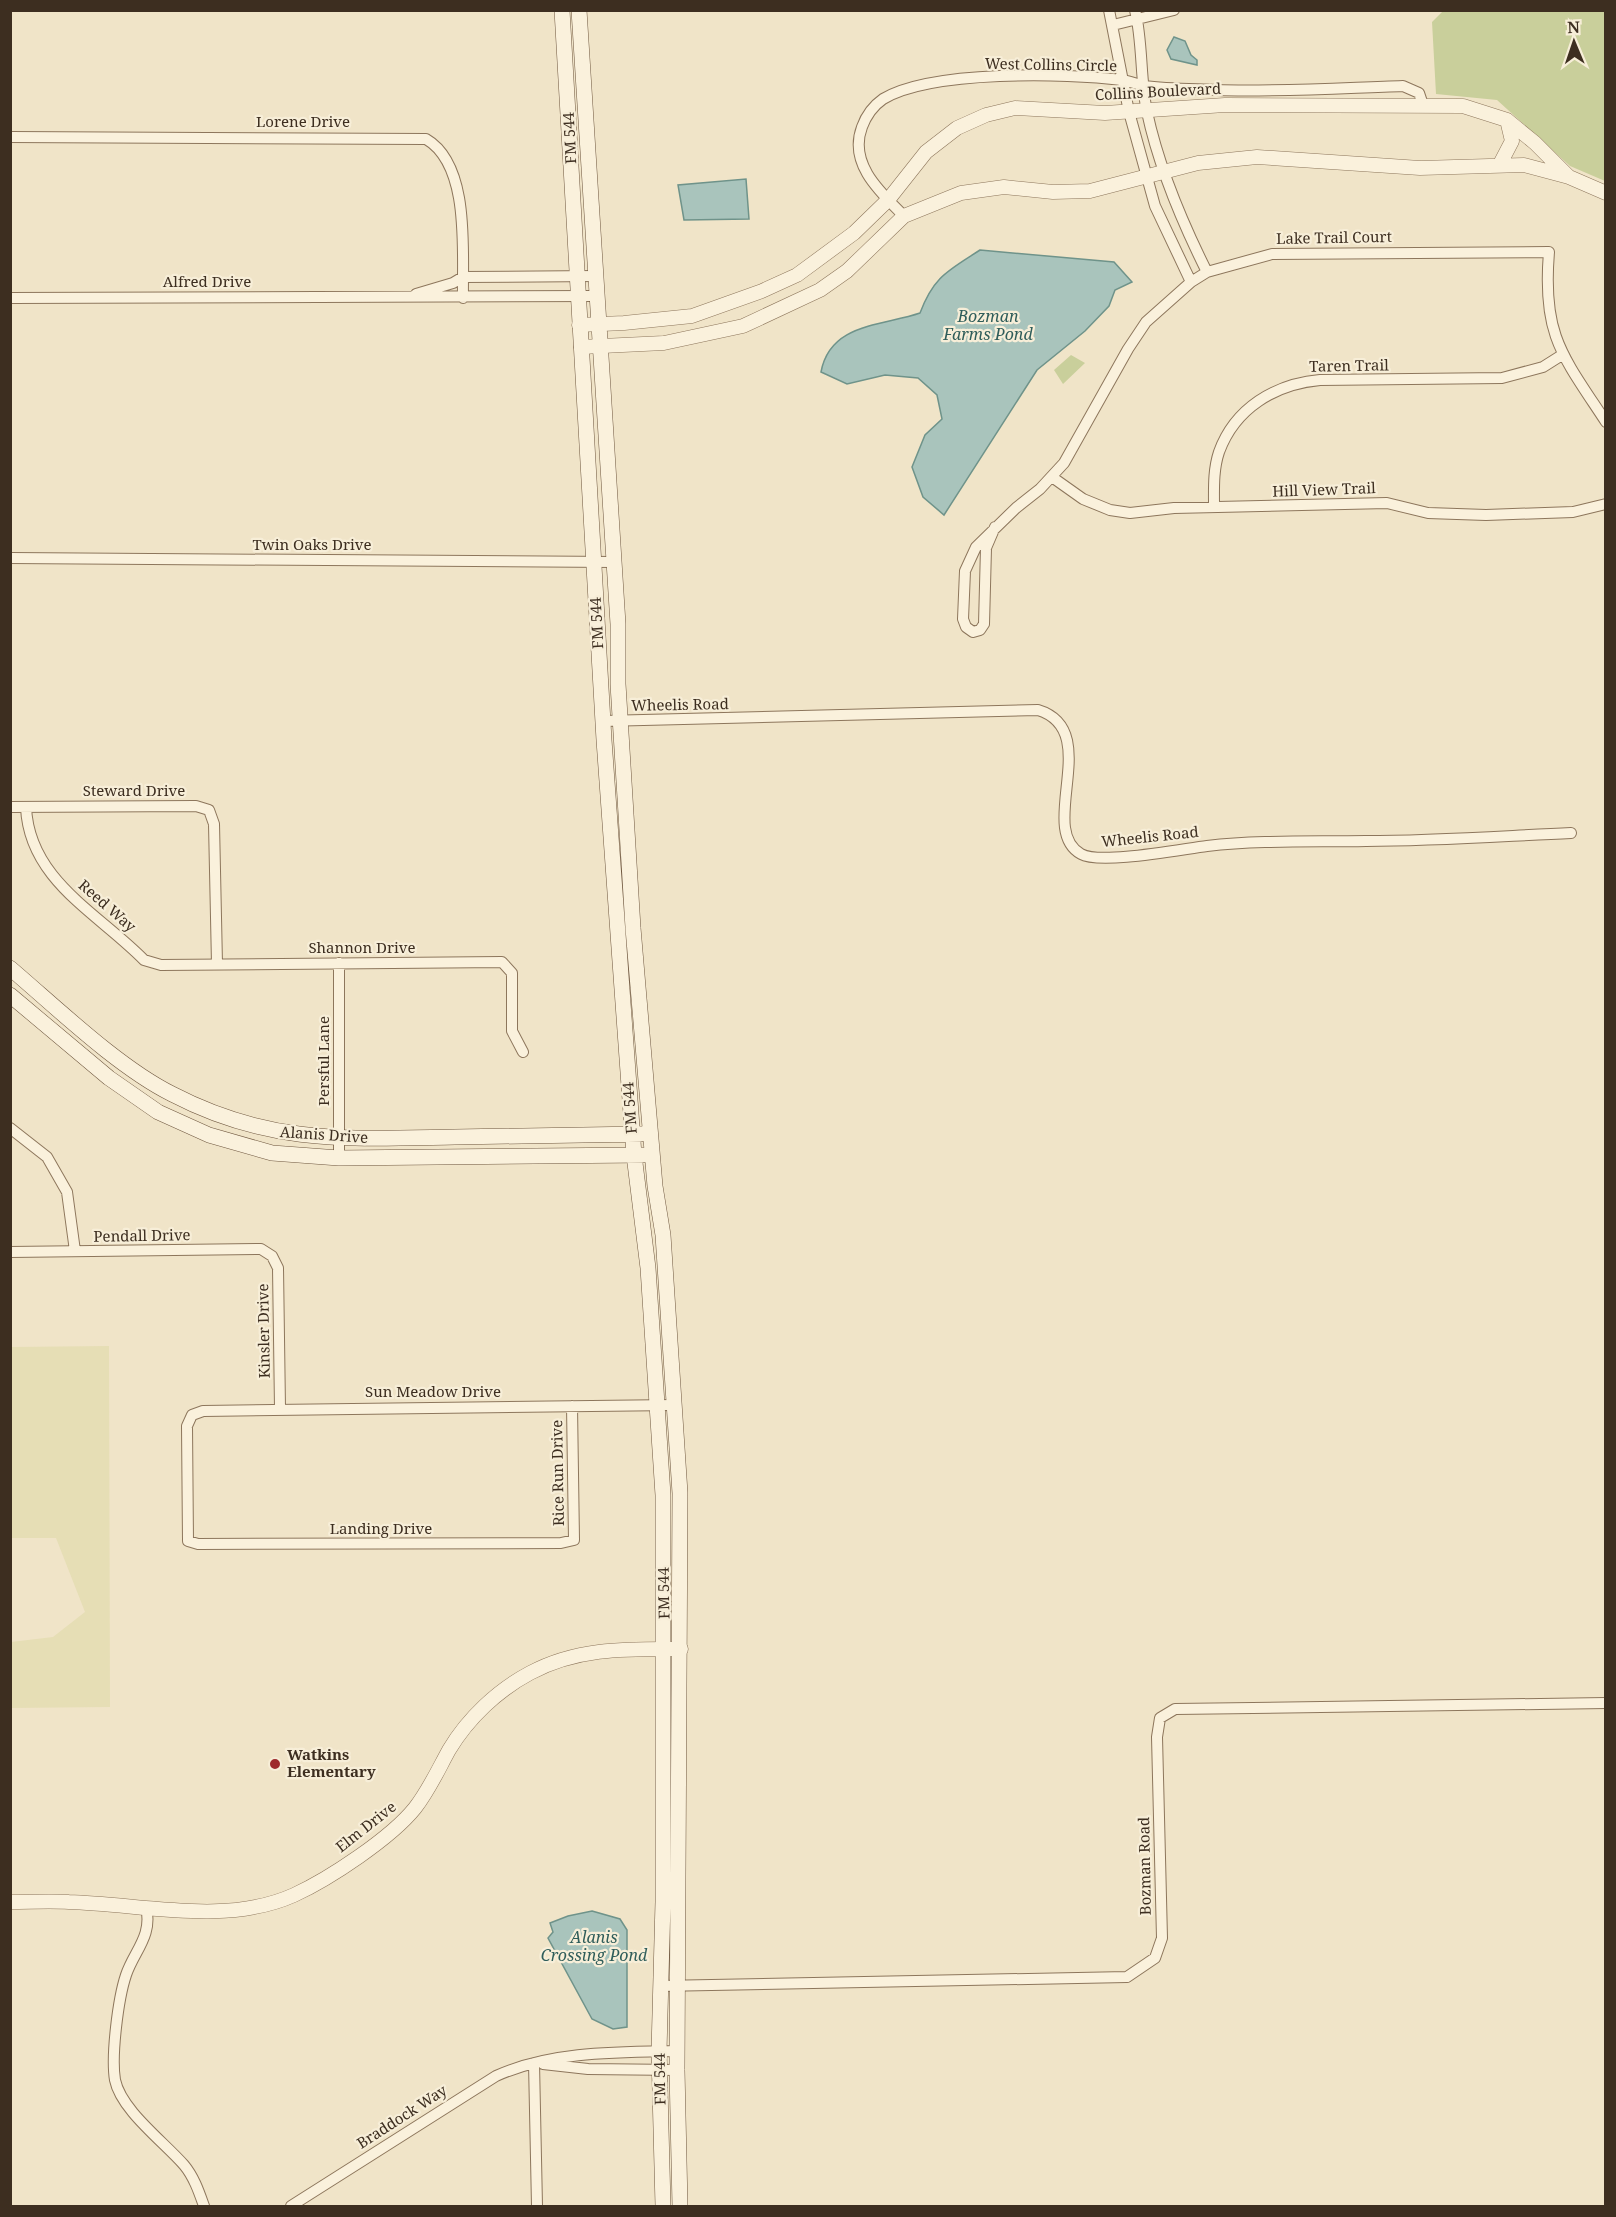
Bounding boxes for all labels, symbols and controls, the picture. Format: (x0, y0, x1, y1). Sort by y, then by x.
north arrow (1544, 12, 1604, 72)
text: N (1567, 16, 1581, 38)
street label: West Collins Circle (985, 53, 1117, 75)
street label: Collins Boulevard (1094, 78, 1222, 104)
street label: Lorene Drive (256, 111, 350, 131)
street label: FM 544 (558, 111, 580, 165)
street label: Lake Trail Court (1276, 226, 1392, 248)
street label: Alfred Drive (163, 271, 251, 291)
water label: Bozman Farms Pond (942, 305, 1033, 345)
street label: Taren Trail (1309, 354, 1389, 376)
street label: Hill View Trail (1272, 477, 1376, 501)
street label: Twin Oaks Drive (253, 534, 372, 554)
street label: FM 544 (585, 596, 607, 650)
street label: Wheelis Road (631, 693, 729, 715)
street label: Steward Drive (83, 780, 185, 800)
street label: Wheelis Road (1100, 821, 1199, 851)
street label: Reed Way (75, 875, 141, 936)
street label: Shannon Drive (308, 937, 416, 957)
street label: Persful Lane (313, 1016, 333, 1106)
street label: FM 544 (617, 1081, 641, 1135)
street label: Alanis Drive (279, 1121, 369, 1147)
street label: Pendall Drive (93, 1224, 191, 1246)
street label: Kinsler Drive (252, 1283, 274, 1379)
street label: Sun Meadow Drive (365, 1381, 501, 1401)
street label: Rice Run Drive (546, 1420, 568, 1526)
street label: Landing Drive (330, 1518, 432, 1538)
street label: FM 544 (653, 1566, 673, 1619)
place label: Watkins Elementary (287, 1744, 376, 1781)
marker: Watkins Elementary (268, 1757, 282, 1771)
street label: Elm Drive (331, 1796, 400, 1856)
street label: Bozman Road (1133, 1817, 1155, 1915)
water label: Alanis Crossing Pond (541, 1926, 648, 1966)
street label: FM 544 (649, 2052, 669, 2105)
street label: Braddock Way (353, 2079, 451, 2153)

